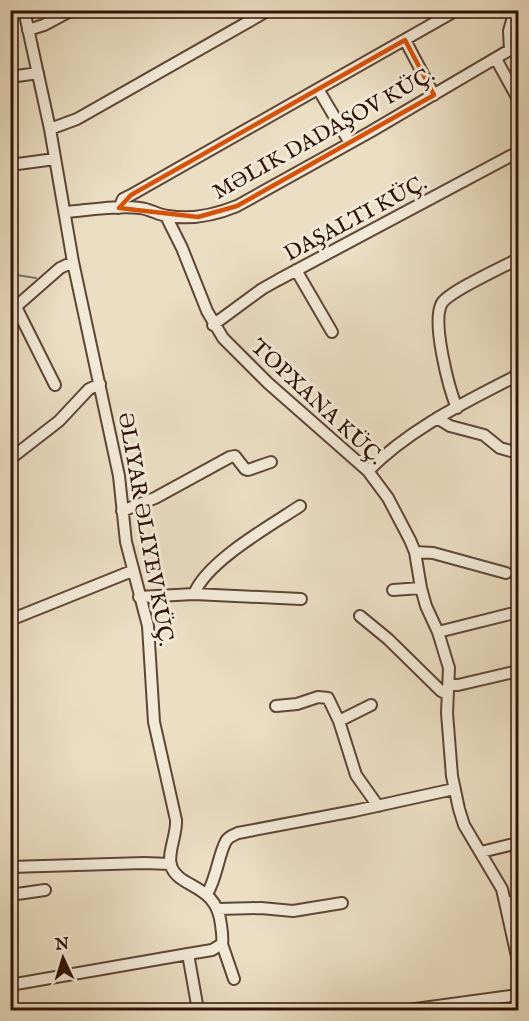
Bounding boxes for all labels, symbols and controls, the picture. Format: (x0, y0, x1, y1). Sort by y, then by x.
street label: MƏLIK DADAŞOV KÜÇ. (208, 61, 440, 207)
street label: DAŞALTI KÜÇ. (280, 169, 432, 268)
street label: TOPXANA KÜÇ. (244, 333, 389, 471)
street label: ƏLIYAR ƏLIYEV KÜÇ. (111, 410, 179, 649)
north arrow (33, 928, 93, 988)
text: N (53, 935, 70, 956)

